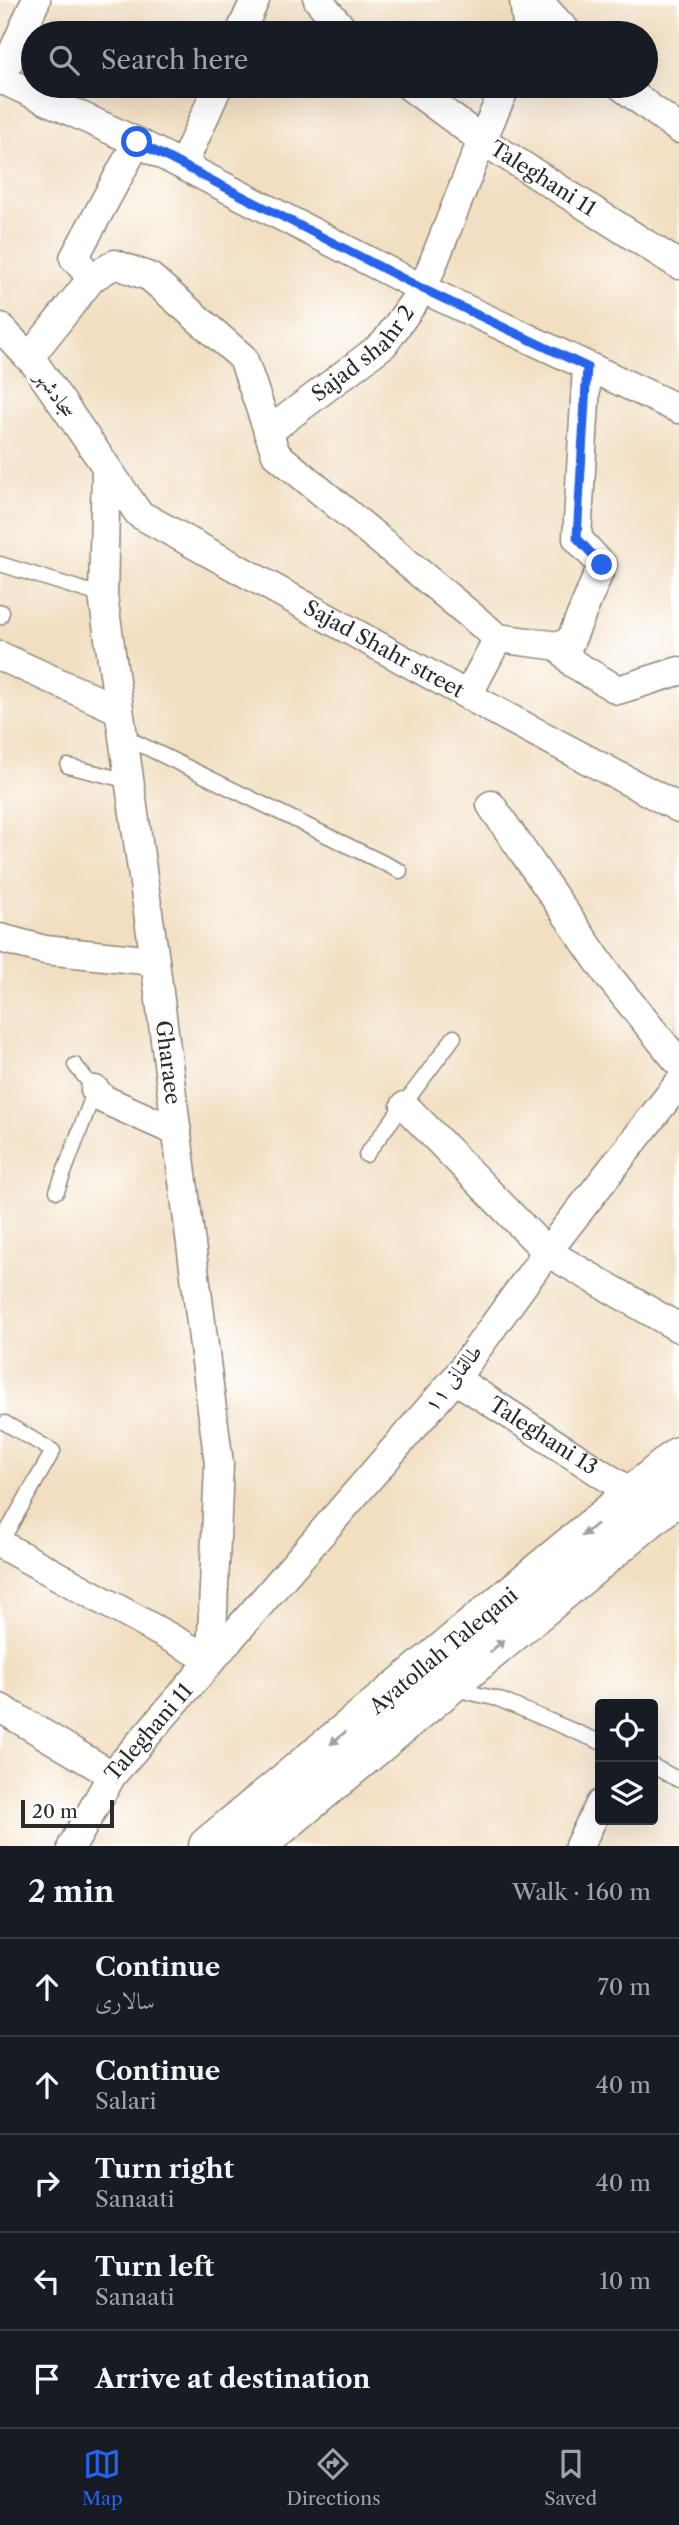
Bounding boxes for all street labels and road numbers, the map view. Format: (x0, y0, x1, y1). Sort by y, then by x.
street label: Taleghani 11 (485, 135, 601, 221)
street label: Sajad shahr 2 (306, 300, 419, 406)
street label: سجادشهر (28, 363, 82, 424)
street label: Sajad Shahr street (300, 594, 469, 703)
street label: Gharaee (151, 1019, 186, 1106)
street label: طالقانی ۱۱ (418, 1339, 487, 1416)
street label: Taleghani 13 (485, 1391, 602, 1480)
street label: Ayatollah Taleqani (363, 1582, 522, 1720)
street label: Taleghani 11 (100, 1678, 198, 1786)

